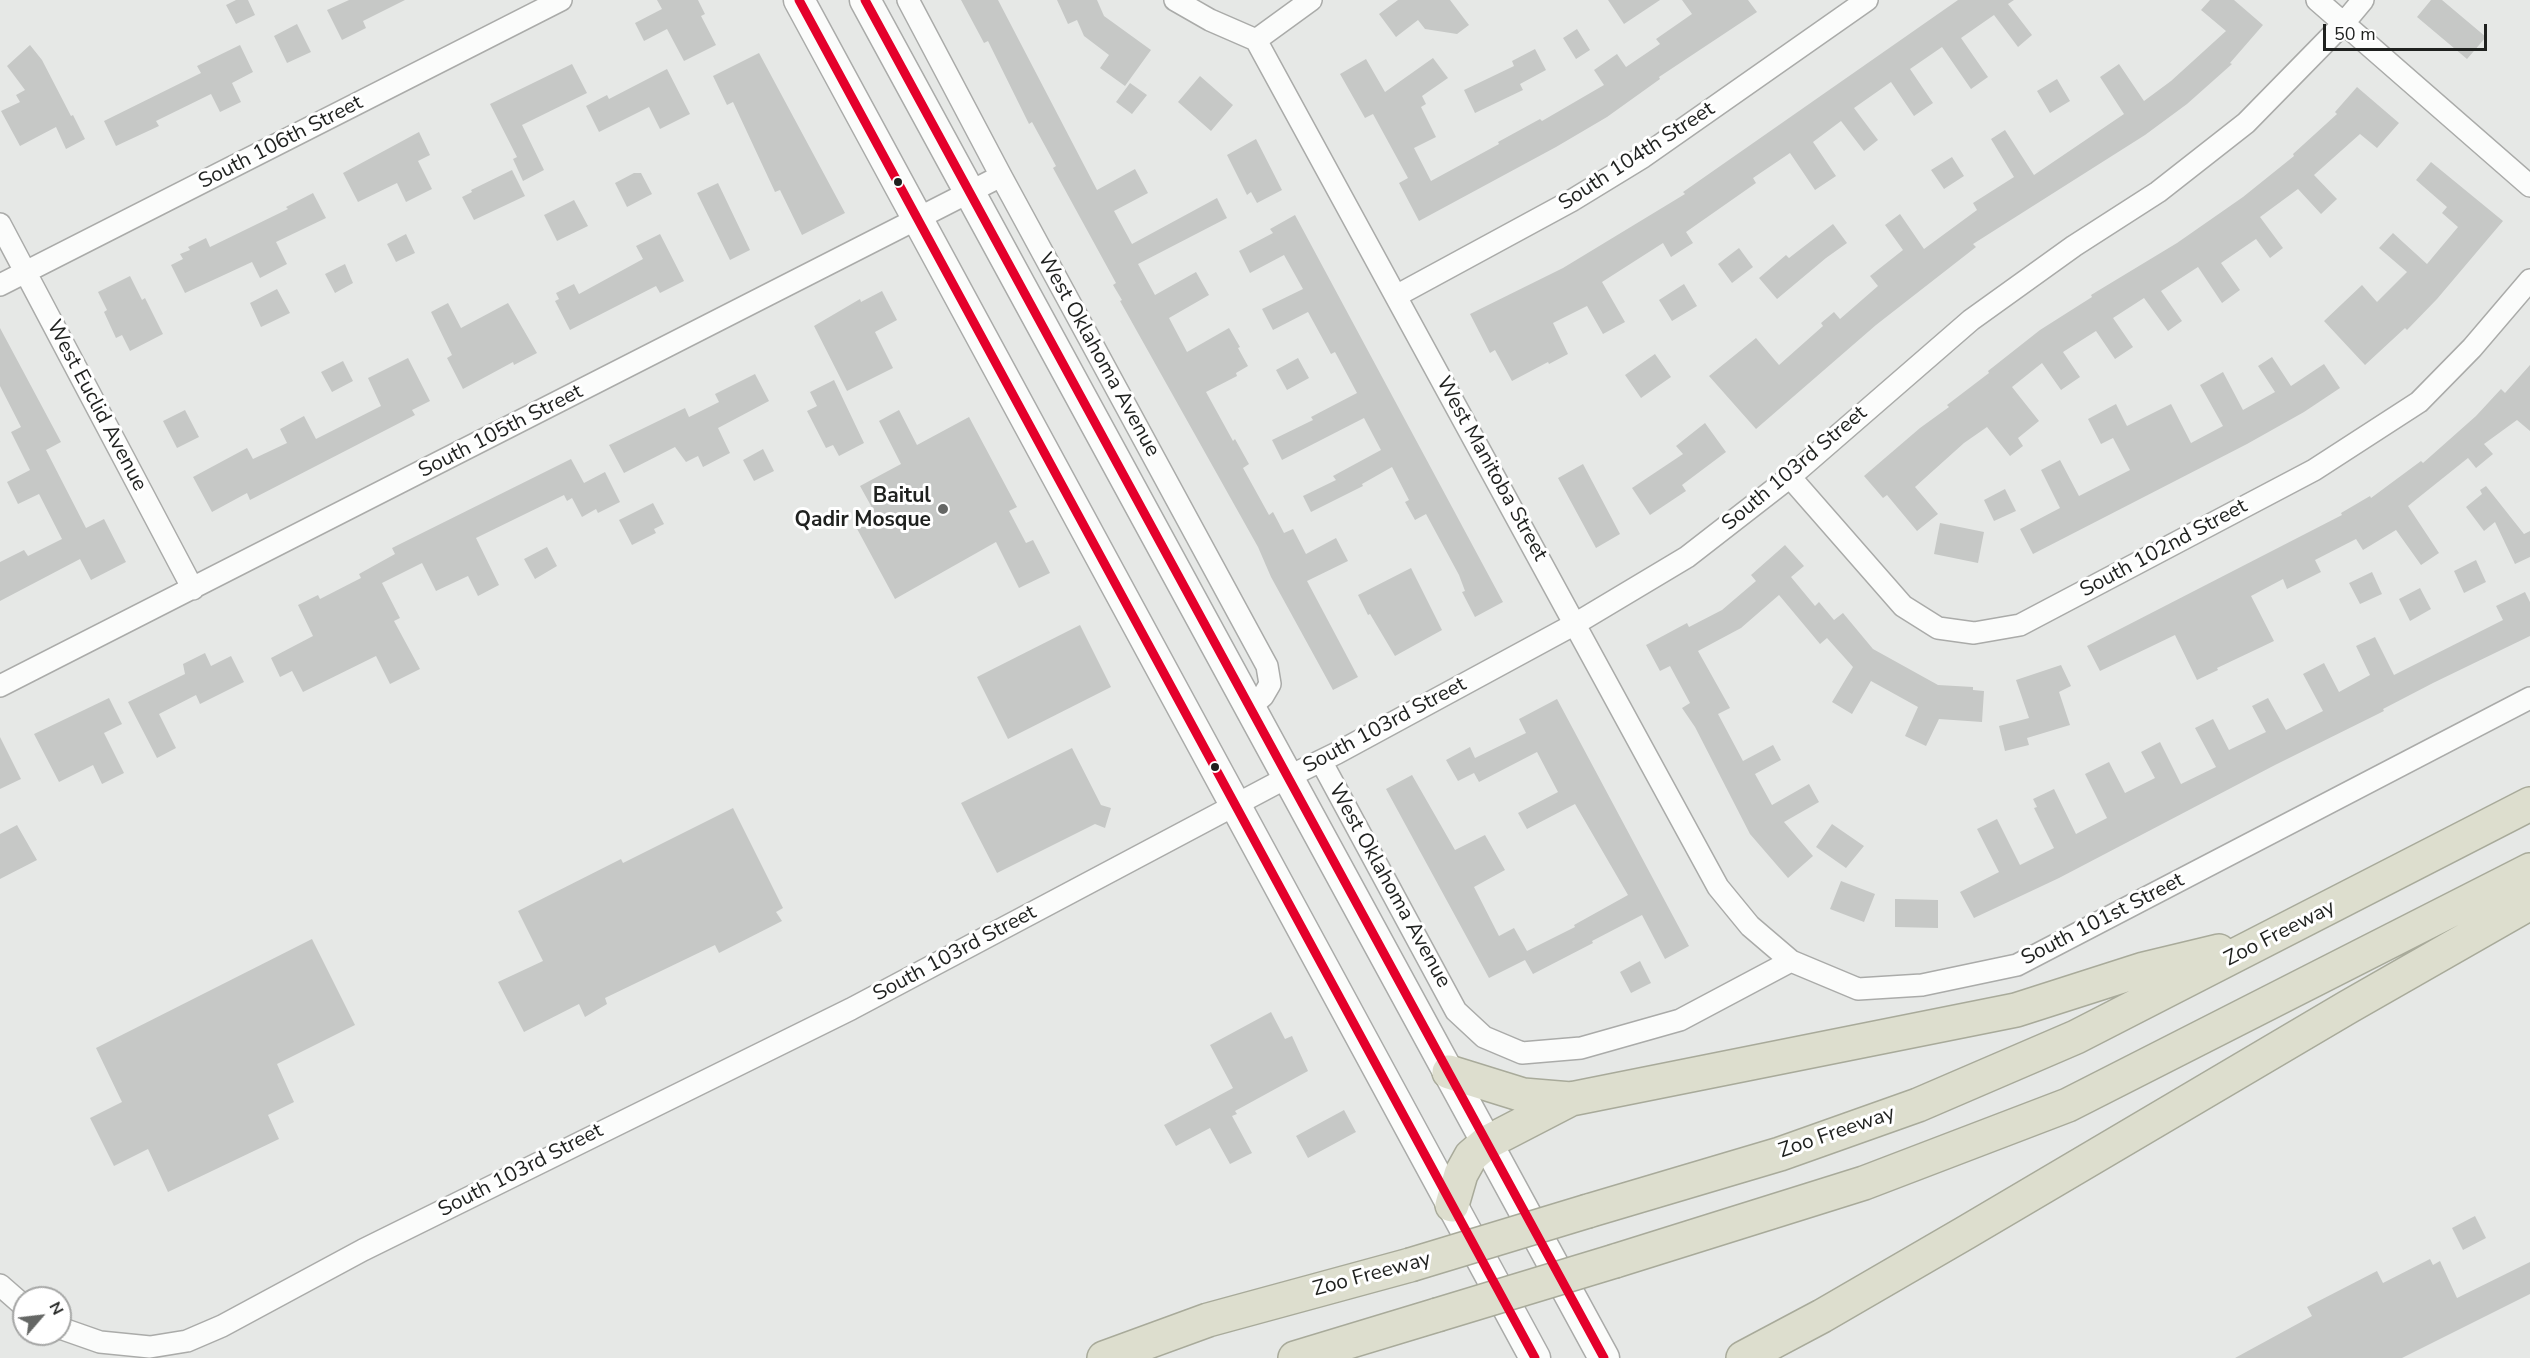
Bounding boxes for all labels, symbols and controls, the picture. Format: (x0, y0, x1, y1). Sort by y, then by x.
scale bar (2326, 12, 2490, 50)
text: 50 m (2334, 22, 2376, 46)
street label: South 106th Street (195, 91, 367, 195)
street label: South 104th Street (1554, 97, 1720, 217)
unlabelled marker (892, 176, 904, 188)
street label: West Oklahoma Avenue (1031, 249, 1165, 461)
street label: West Euclid Avenue (40, 316, 152, 496)
street label: West Manitoba Street (1430, 373, 1552, 565)
street label: South 105th Street (415, 380, 587, 484)
street label: South 103rd Street (1718, 401, 1872, 537)
place label: Baitul Qadir Mosque (794, 484, 931, 534)
street label: South 102nd Street (2076, 494, 2252, 604)
marker: Baitul Qadir Mosque (936, 502, 950, 516)
street label: South 103rd Street (1299, 672, 1471, 780)
unlabelled marker (1209, 761, 1221, 773)
street label: West Oklahoma Avenue (1322, 780, 1456, 992)
street label: South 101st Street (2018, 868, 2188, 972)
street label: Zoo Freeway (2220, 895, 2340, 973)
street label: South 103rd Street (869, 900, 1041, 1008)
street label: Zoo Freeway (1776, 1101, 1898, 1165)
street label: South 103rd Street (435, 1119, 607, 1223)
street label: Zoo Freeway (1310, 1247, 1434, 1303)
north arrow (12, 1286, 72, 1346)
text: N (44, 1298, 69, 1319)

